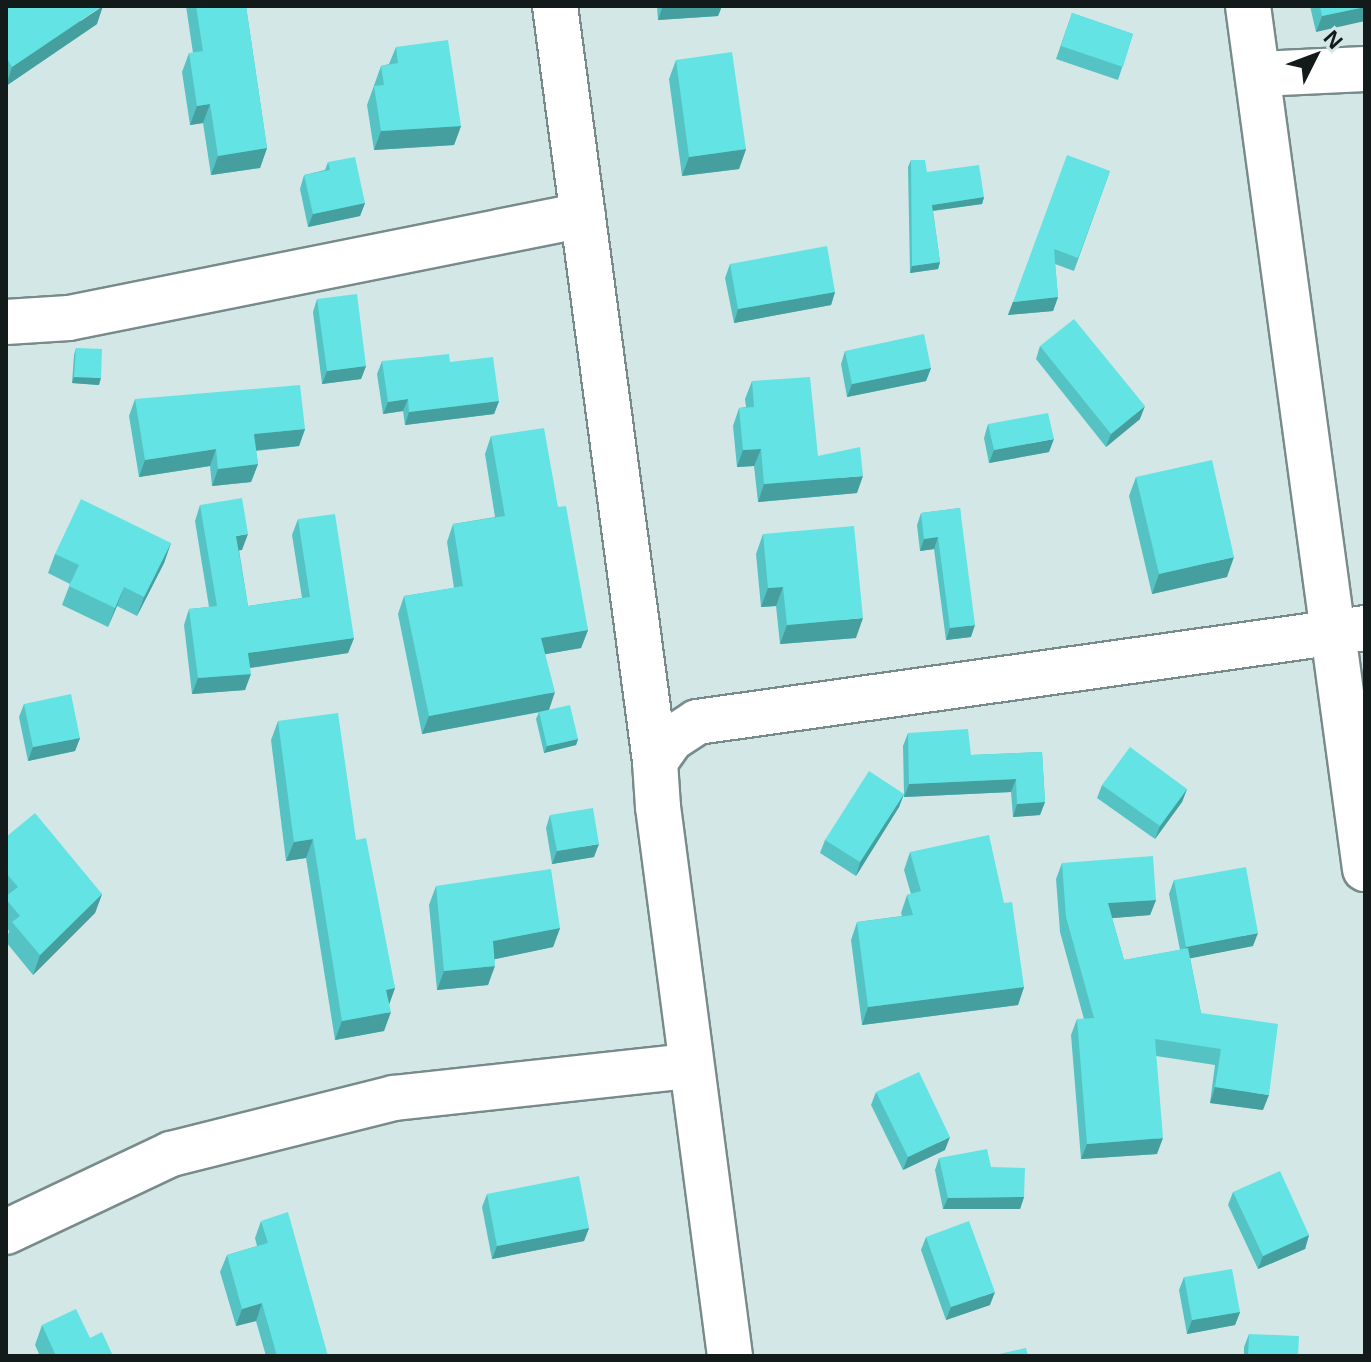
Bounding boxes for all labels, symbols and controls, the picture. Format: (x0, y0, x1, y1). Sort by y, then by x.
north arrow (1275, 16, 1355, 96)
text: N (1319, 25, 1348, 54)

